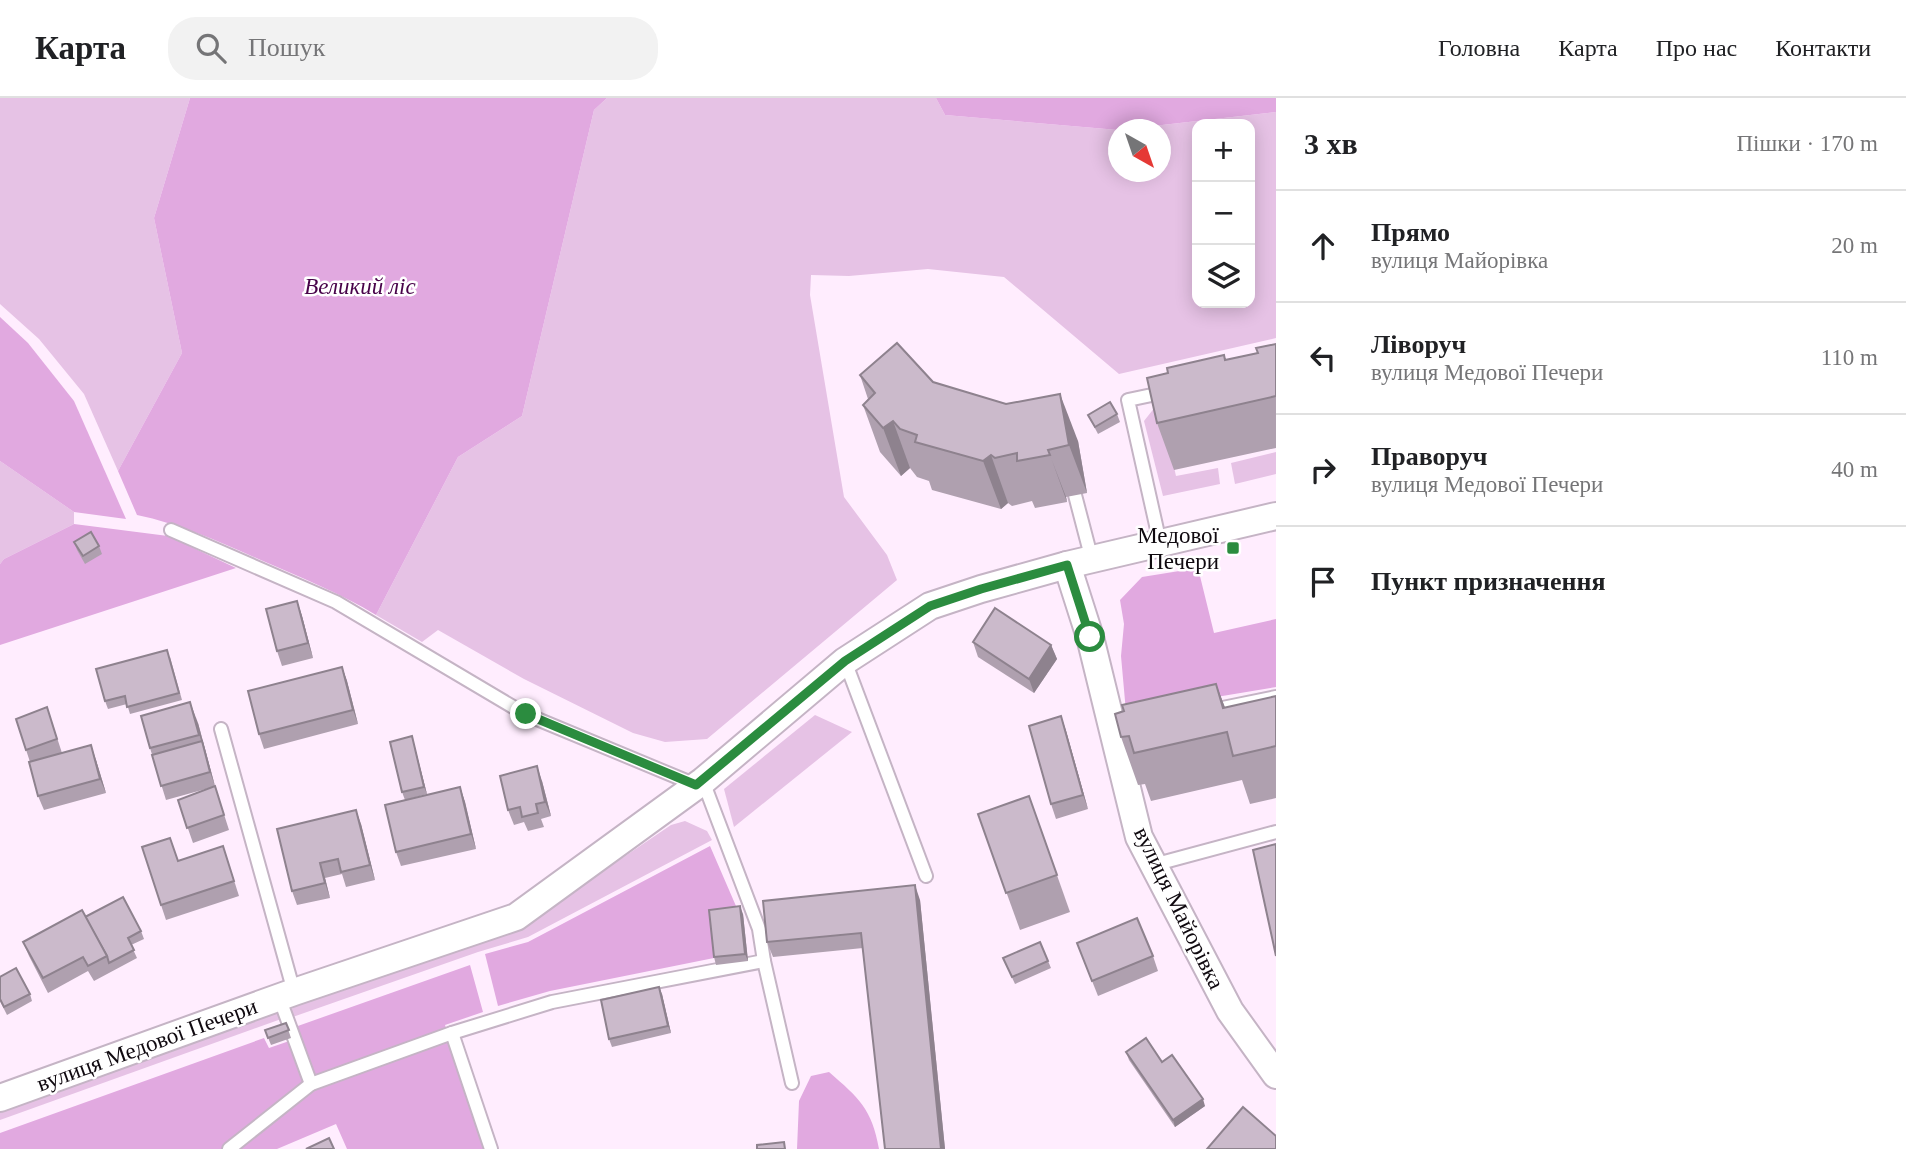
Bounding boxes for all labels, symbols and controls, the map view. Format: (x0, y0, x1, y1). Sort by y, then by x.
search box (168, 17, 658, 80)
icon: search (192, 29, 230, 67)
text: Карта (35, 30, 126, 66)
text: Пошук (248, 33, 325, 62)
text: Головна (1438, 35, 1520, 61)
text: Карта (1558, 35, 1618, 61)
text: Про нас (1656, 35, 1737, 61)
text: Контакти (1775, 35, 1871, 61)
north arrow (1108, 119, 1171, 182)
map controls (1192, 119, 1255, 308)
button: + (1192, 119, 1255, 182)
text: 3 хв (1304, 127, 1358, 160)
text: Пішки · 170 m (1737, 131, 1878, 156)
button: − (1192, 182, 1255, 245)
text: Прямо (1371, 218, 1450, 247)
icon: ahead (1304, 227, 1342, 265)
text: 20 m (1831, 233, 1878, 258)
button: layers (1192, 245, 1255, 308)
text: вулиця Майорівка (1371, 248, 1548, 273)
park label: Великий ліс (304, 274, 416, 299)
text: Ліворуч (1371, 330, 1466, 359)
icon: left (1304, 339, 1342, 377)
text: 110 m (1821, 345, 1878, 370)
text: вулиця Медової Печери (1371, 360, 1603, 385)
text: Праворуч (1371, 442, 1487, 471)
icon: right (1304, 451, 1342, 489)
text: 40 m (1831, 457, 1878, 482)
text: вулиця Медової Печери (1371, 472, 1603, 497)
place label: Медової Печери (1137, 523, 1220, 574)
marker: Медової Печери (1225, 540, 1241, 556)
icon: arrive (1304, 563, 1342, 601)
text: Пункт призначення (1371, 567, 1606, 596)
route start (1074, 621, 1105, 652)
route end (510, 698, 541, 729)
street label: вулиця Майорівка (1129, 823, 1229, 993)
street label: вулиця Медової Печери (34, 994, 260, 1096)

